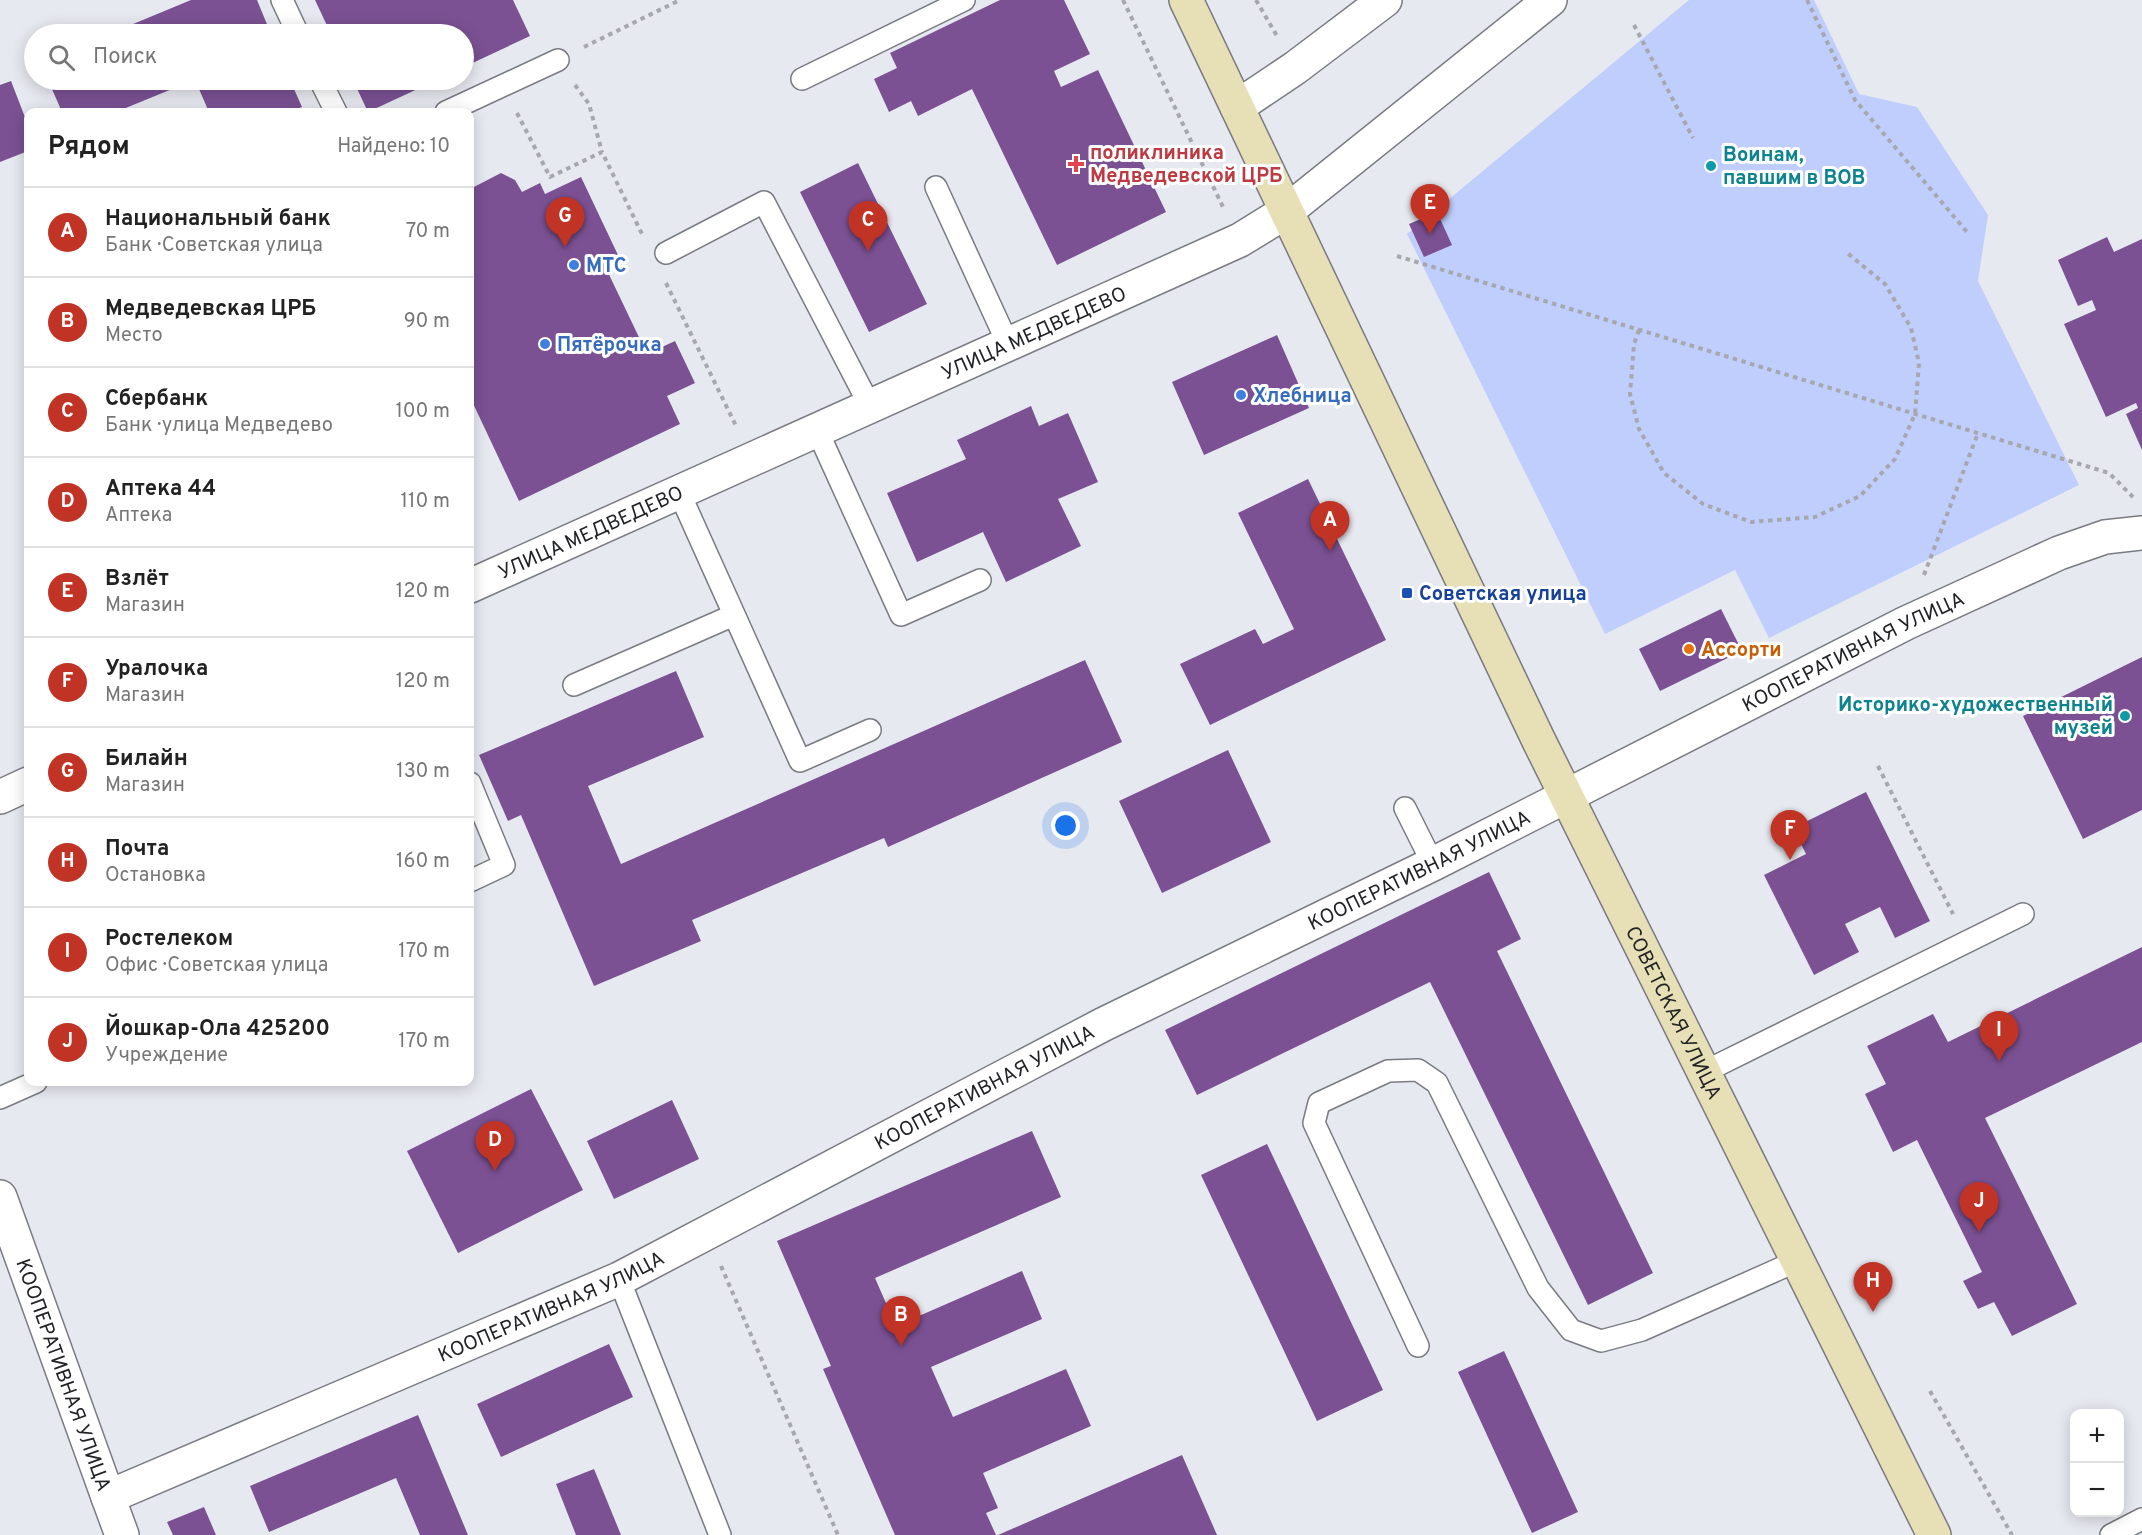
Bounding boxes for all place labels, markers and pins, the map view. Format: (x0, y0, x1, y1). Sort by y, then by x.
place label: поликлиника Медведевской ЦРБ (1090, 141, 1283, 190)
place label: Воинам, павшим в ВОВ (1723, 143, 1865, 192)
marker: поликлиника Медведевской ЦРБ (1067, 155, 1085, 173)
marker: Воинам, павшим в ВОВ (1704, 159, 1718, 173)
pin: E (1410, 184, 1450, 234)
pin: G (546, 198, 584, 247)
pin: C (848, 202, 888, 251)
place label: МТС (586, 254, 627, 280)
marker: МТС (567, 258, 581, 272)
place label: Пятёрочка (557, 333, 662, 359)
marker: Пятёрочка (538, 337, 552, 351)
place label: Хлебница (1253, 384, 1352, 410)
marker: Хлебница (1234, 388, 1248, 402)
pin: A (1310, 502, 1350, 551)
place label: Советская улица (1419, 582, 1587, 608)
marker: Советская улица (1400, 586, 1414, 600)
place label: Ассорти (1701, 638, 1782, 664)
marker: Ассорти (1682, 642, 1696, 656)
place label: Историко-художественный музей (1838, 693, 2113, 742)
marker: Историко-художественный музей (2118, 709, 2132, 723)
pin: F (1770, 810, 1810, 860)
pin: I (1980, 1012, 2018, 1061)
pin: D (476, 1122, 514, 1171)
pin: J (1960, 1182, 1998, 1232)
pin: H (1854, 1262, 1892, 1312)
pin: B (882, 1296, 920, 1346)

